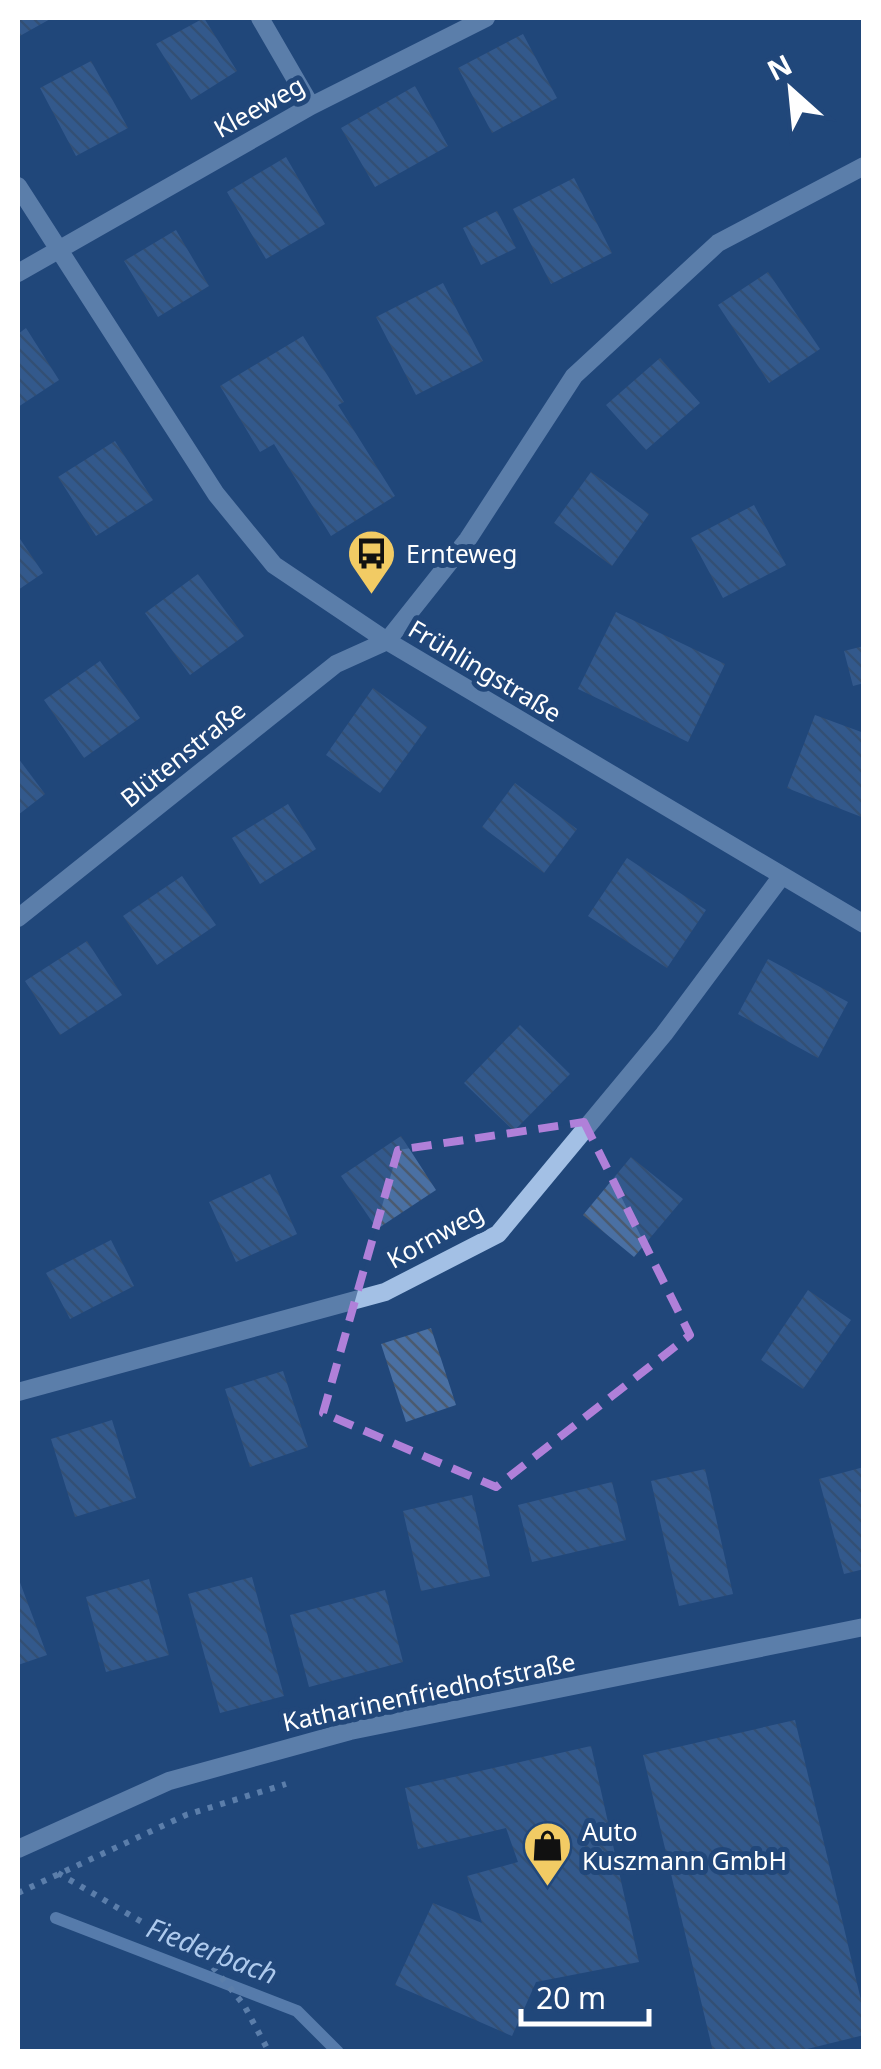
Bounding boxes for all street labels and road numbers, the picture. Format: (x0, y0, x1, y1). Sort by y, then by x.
street label: Kleeweg (207, 67, 310, 145)
street label: Frühlingstraße (403, 611, 568, 729)
street label: Blütenstraße (113, 692, 252, 814)
street label: Kornweg (380, 1195, 489, 1276)
street label: Katharinenfriedhofstraße (279, 1643, 578, 1739)

